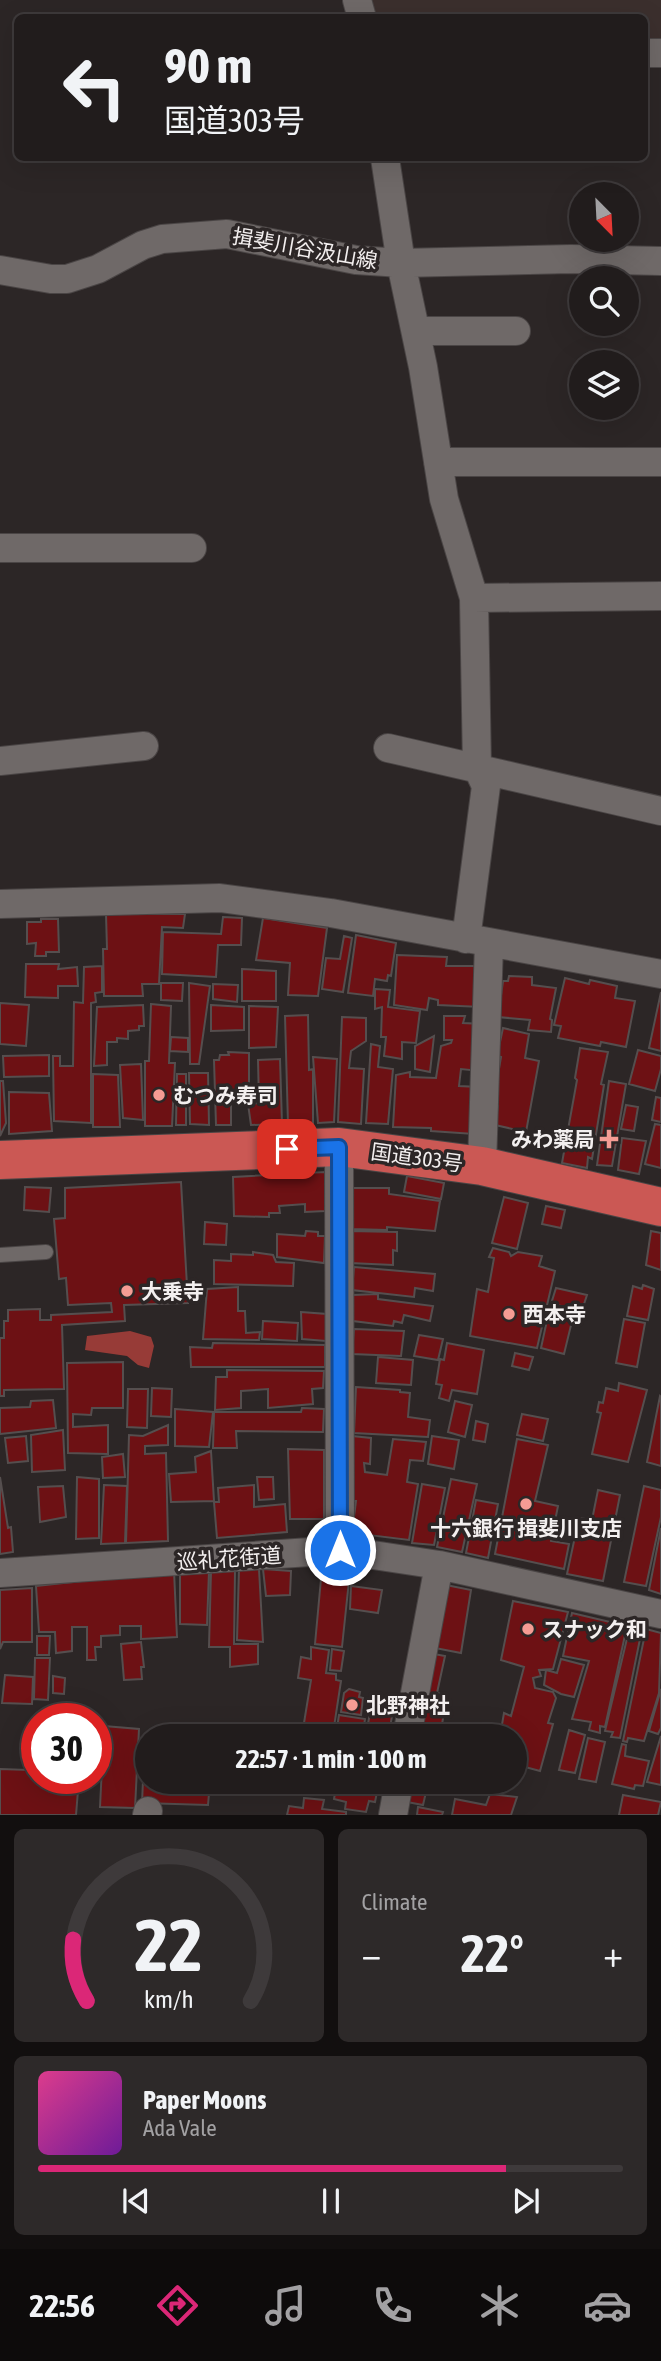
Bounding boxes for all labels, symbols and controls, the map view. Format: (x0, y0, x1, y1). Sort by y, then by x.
text: 90 m (164, 37, 252, 93)
icon: left (49, 42, 140, 133)
text: 国道303号 (164, 102, 305, 139)
north arrow (569, 182, 639, 252)
map controls (569, 182, 639, 420)
street label: 揖斐川谷汲山線 (231, 223, 379, 273)
button: search (569, 266, 639, 336)
button: layers (569, 350, 639, 420)
place label: むつみ寿司 (173, 1083, 278, 1107)
marker: むつみ寿司 (151, 1087, 167, 1103)
pin (257, 1119, 317, 1179)
place label: みわ薬局 (511, 1127, 595, 1151)
icon: arrive (268, 1130, 306, 1168)
marker: みわ薬局 (601, 1131, 617, 1147)
street label: 国道303号 (369, 1139, 465, 1175)
place label: 大乗寺 (141, 1279, 204, 1303)
marker: 大乗寺 (119, 1283, 135, 1299)
place label: 西本寺 (523, 1302, 586, 1326)
marker: 西本寺 (501, 1306, 517, 1322)
marker: 十六銀行 揖斐川支店 (518, 1496, 534, 1512)
position arrow (303, 1513, 377, 1587)
place label: 十六銀行 揖斐川支店 (430, 1516, 622, 1540)
street label: 巡礼花街道 (176, 1542, 282, 1574)
place label: スナック和 (542, 1617, 647, 1641)
marker: スナック和 (520, 1621, 536, 1637)
place label: 北野神社 (366, 1693, 450, 1717)
marker: 北野神社 (344, 1697, 360, 1713)
speed limit sign: 30 (21, 1703, 112, 1794)
text: 22:57 · 1 min · 100 m (236, 1744, 426, 1774)
text: Climate (362, 1889, 427, 1915)
text: 22 (135, 1904, 203, 1987)
text: 22° (461, 1923, 524, 1983)
text: − (362, 1932, 381, 1975)
text: + (603, 1932, 623, 1975)
text: km/h (144, 1985, 194, 2013)
text: Paper Moons (143, 2085, 266, 2115)
text: Ada Vale (143, 2115, 217, 2141)
icon: previous (117, 2182, 155, 2220)
icon: pause (312, 2182, 350, 2220)
icon: next (507, 2182, 545, 2220)
icon: directions (153, 2281, 202, 2330)
icon: music (261, 2281, 310, 2330)
icon: phone (368, 2281, 417, 2330)
icon: climate (475, 2281, 524, 2330)
icon: car (583, 2281, 632, 2330)
text: 22:56 (29, 2287, 95, 2324)

